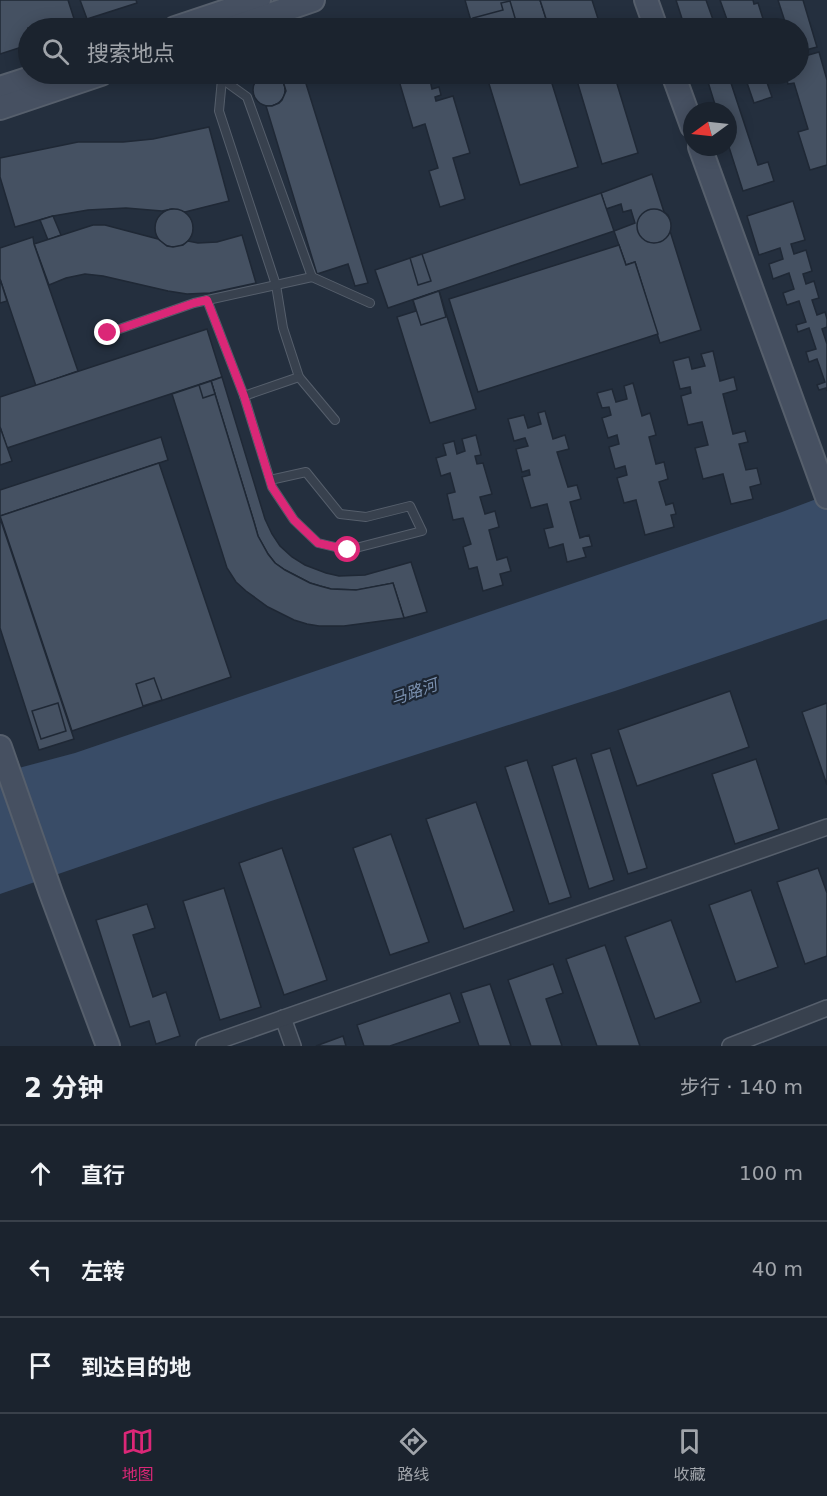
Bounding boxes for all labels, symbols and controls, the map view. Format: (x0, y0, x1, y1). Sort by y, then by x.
search box (18, 18, 809, 84)
icon: search (39, 35, 72, 68)
text: 搜索地点 (87, 41, 175, 66)
north arrow (683, 102, 737, 156)
route end (94, 319, 120, 345)
route start (334, 536, 360, 562)
water label: 马路河 (388, 674, 443, 709)
text: 2 分钟 (24, 1073, 103, 1103)
text: 步行 · 140 m (680, 1075, 803, 1099)
icon: ahead (24, 1157, 57, 1190)
text: 100 m (739, 1161, 803, 1185)
text: 直行 (81, 1163, 125, 1188)
icon: left (24, 1253, 57, 1286)
text: 40 m (752, 1257, 803, 1281)
text: 左转 (81, 1259, 125, 1284)
icon: arrive (24, 1349, 57, 1382)
text: 到达目的地 (81, 1355, 191, 1380)
tab: 地图 (121, 1425, 154, 1485)
tab: 路线 (397, 1425, 430, 1485)
tab: 收藏 (673, 1425, 706, 1485)

